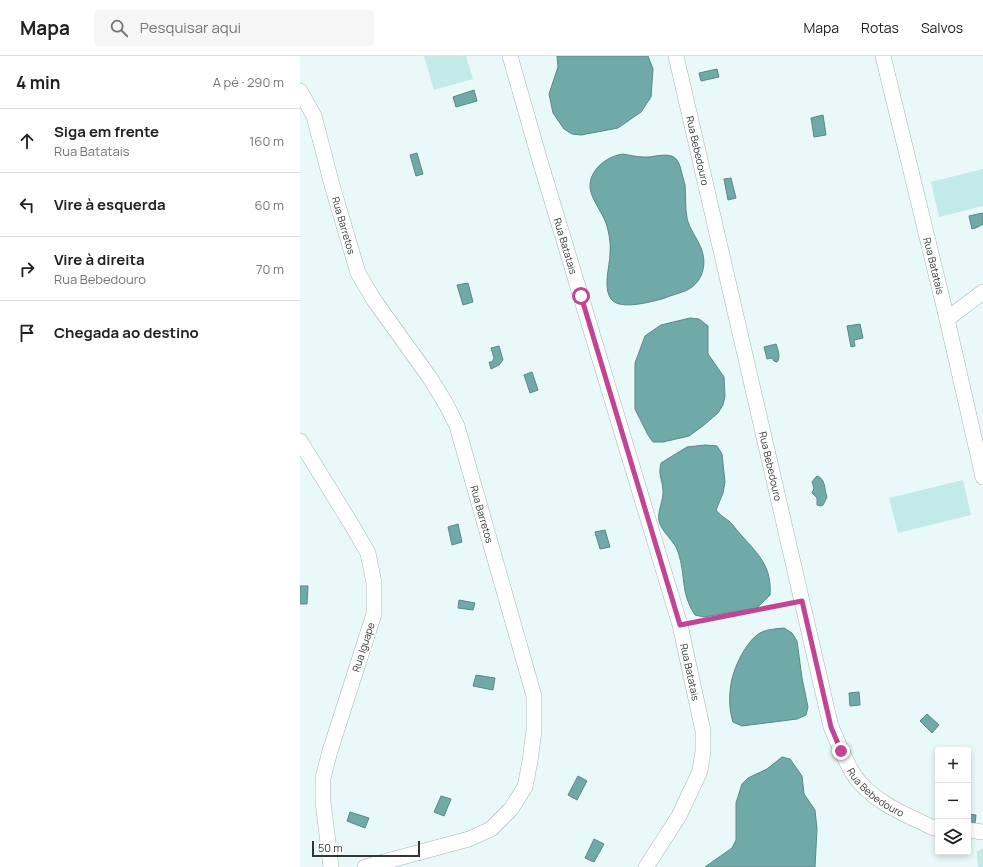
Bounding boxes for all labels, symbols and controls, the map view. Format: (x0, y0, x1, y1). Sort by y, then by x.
search box (94, 10, 374, 46)
text: Mapa (20, 15, 70, 41)
icon: search (108, 17, 130, 39)
text: Pesquisar aqui (140, 17, 241, 38)
text: Mapa (803, 18, 839, 37)
text: Rotas (861, 18, 899, 37)
text: Salvos (921, 18, 963, 37)
text: 4 min (16, 71, 60, 94)
text: A pé · 290 m (213, 73, 284, 91)
street label: Rua Bebedouro (683, 114, 713, 187)
text: Siga em frente (54, 121, 159, 142)
icon: ahead (16, 130, 38, 152)
text: 160 m (249, 132, 284, 150)
text: Rua Batatais (54, 142, 130, 160)
icon: left (16, 194, 38, 216)
text: Vire à esquerda (54, 194, 166, 215)
street label: Rua Barretos (329, 195, 359, 256)
text: 60 m (254, 196, 284, 214)
street label: Rua Batatais (551, 216, 581, 276)
street label: Rua Batatais (920, 236, 948, 296)
text: Vire à direita (54, 249, 145, 270)
icon: right (16, 258, 38, 280)
text: 70 m (256, 260, 284, 278)
text: Rua Bebedouro (54, 270, 146, 288)
route start (572, 287, 590, 305)
icon: arrive (16, 322, 38, 344)
text: Chegada ao destino (54, 322, 199, 343)
street label: Rua Bebedouro (756, 430, 786, 502)
street label: Rua Barretos (467, 484, 497, 545)
street label: Rua Iguape (348, 620, 378, 674)
street label: Rua Batatais (677, 642, 703, 702)
route end (832, 742, 850, 760)
map controls (935, 747, 971, 855)
button: + (935, 747, 971, 783)
street label: Rua Bebedouro (844, 765, 907, 820)
button: − (935, 783, 971, 819)
button: layers (935, 819, 971, 855)
scale bar (312, 839, 420, 858)
text: 50 m (318, 840, 343, 855)

